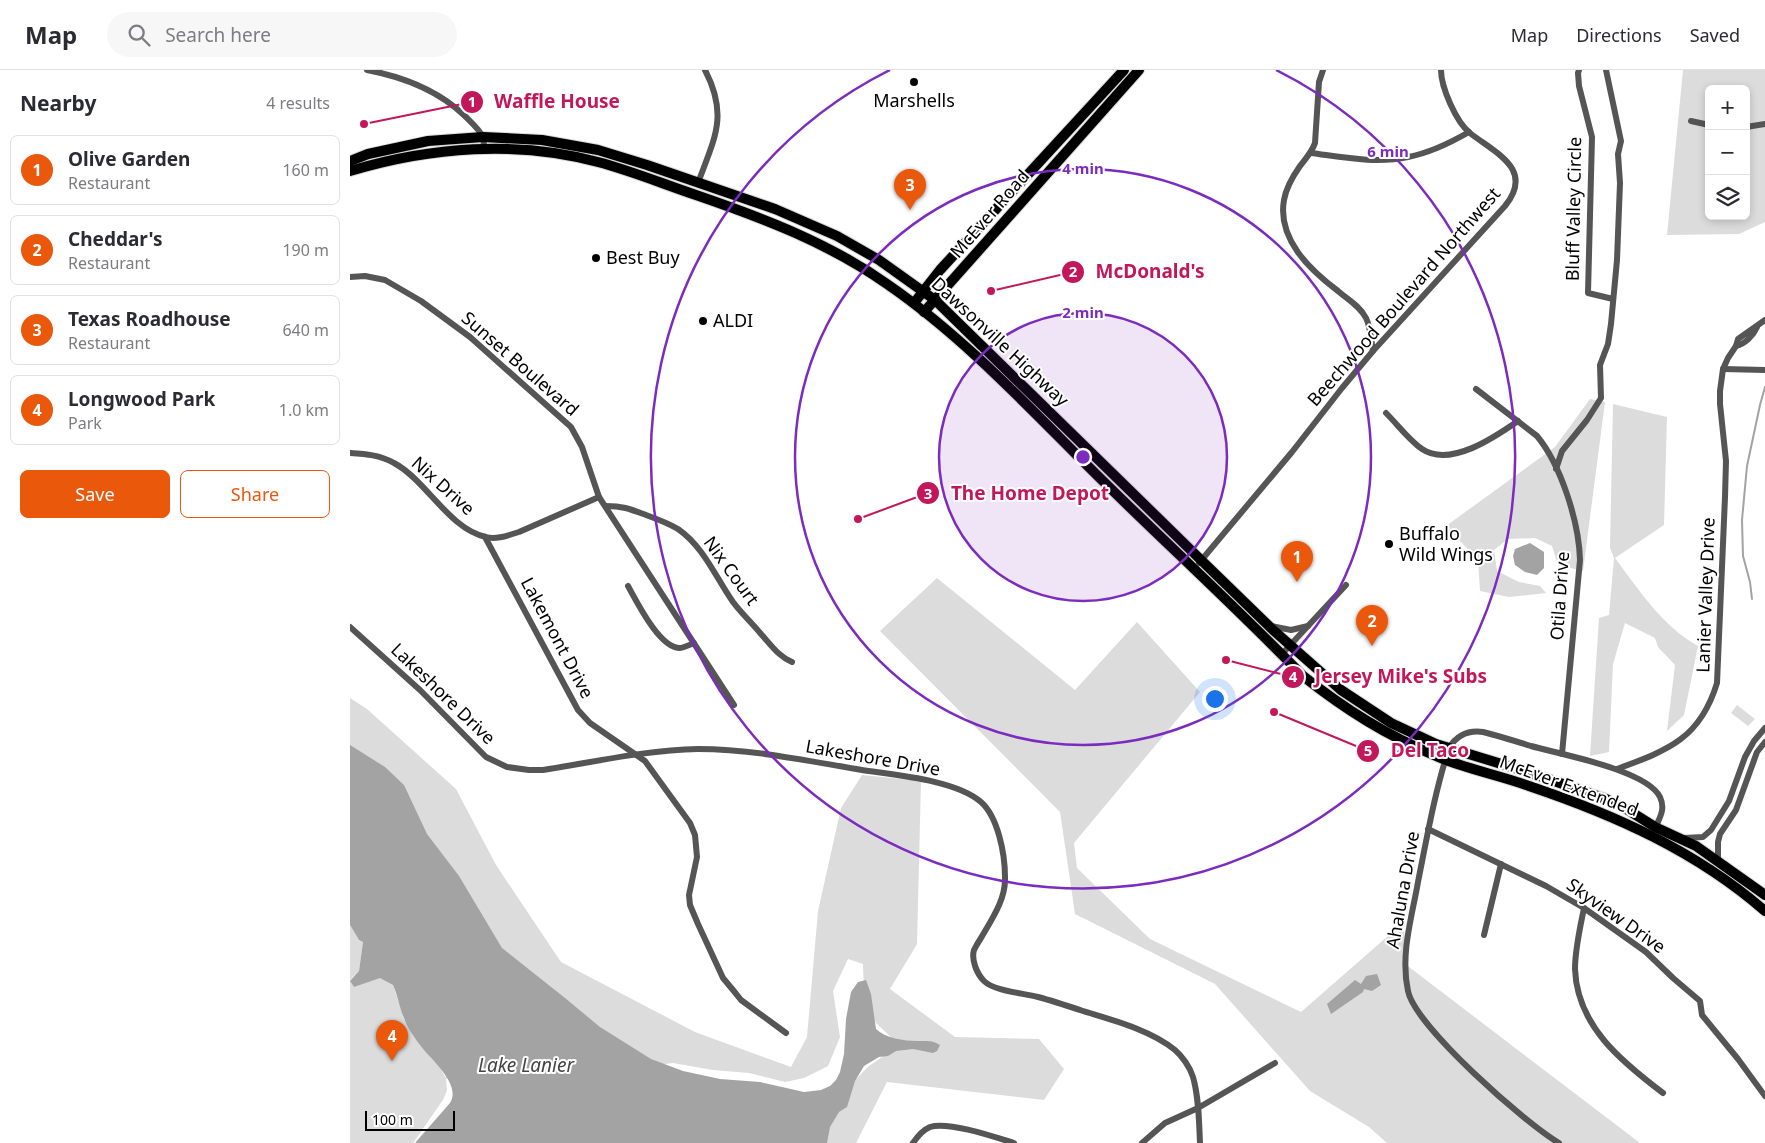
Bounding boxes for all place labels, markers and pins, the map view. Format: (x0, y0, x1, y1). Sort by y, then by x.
marker: Marshells (908, 76, 920, 88)
callout: Waffle House (460, 85, 630, 119)
place label: Marshells (873, 88, 955, 112)
pin: 3 (894, 169, 926, 210)
place label: Best Buy (606, 245, 680, 269)
marker: Best Buy (590, 252, 602, 264)
callout: McDonald's (1061, 255, 1215, 289)
place label: ALDI (713, 308, 753, 332)
marker: ALDI (697, 315, 709, 327)
centre of rings (1074, 448, 1092, 466)
callout: The Home Depot (915, 476, 1119, 510)
place label: Buffalo Wild Wings (1399, 521, 1493, 566)
marker: Buffalo Wild Wings (1383, 538, 1395, 550)
pin: 1 (1281, 541, 1313, 582)
pin: 2 (1356, 605, 1388, 646)
callout: Jersey Mike's Subs (1280, 660, 1497, 694)
callout: Del Taco (1355, 734, 1479, 768)
pin: 4 (376, 1020, 408, 1061)

